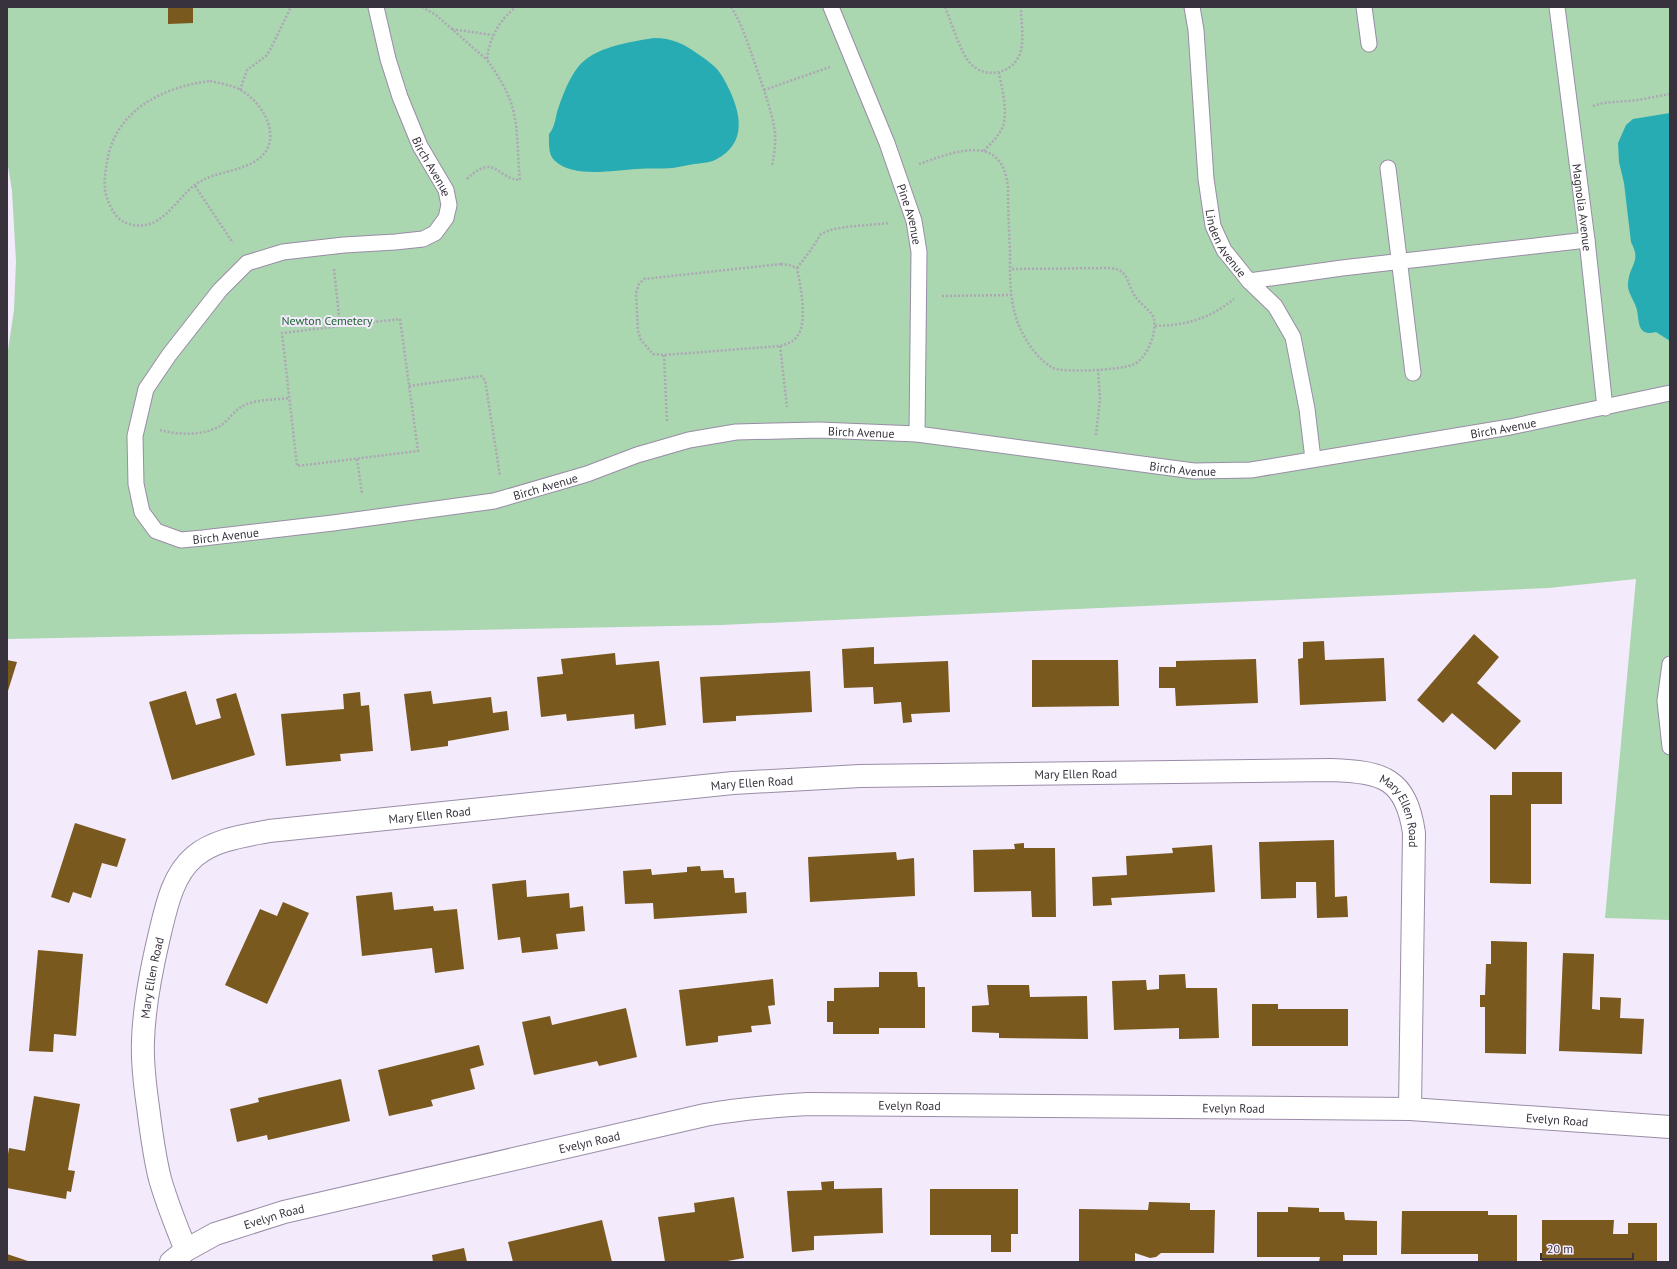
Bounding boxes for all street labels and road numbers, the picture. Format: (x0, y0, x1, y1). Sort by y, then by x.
street label: Birch Avenue (409, 134, 455, 197)
street label: Magnolia Avenue (1570, 163, 1596, 252)
street label: Pine Avenue (894, 182, 925, 246)
street label: Linden Avenue (1203, 208, 1250, 280)
street label: Birch Avenue (1469, 414, 1537, 441)
street label: Birch Avenue (828, 423, 895, 441)
street label: Birch Avenue (1149, 458, 1216, 479)
street label: Birch Avenue (511, 470, 579, 503)
street label: Birch Avenue (192, 524, 260, 546)
street label: Mary Ellen Road (1034, 765, 1117, 781)
street label: Mary Ellen Road (1377, 770, 1422, 848)
street label: Mary Ellen Road (710, 772, 794, 793)
street label: Mary Ellen Road (388, 803, 472, 826)
street label: Mary Ellen Road (137, 935, 166, 1019)
street label: Evelyn Road (878, 1097, 941, 1113)
street label: Evelyn Road (1202, 1100, 1265, 1115)
street label: Evelyn Road (1525, 1110, 1589, 1129)
street label: Evelyn Road (557, 1127, 621, 1156)
street label: Evelyn Road (242, 1200, 306, 1232)

